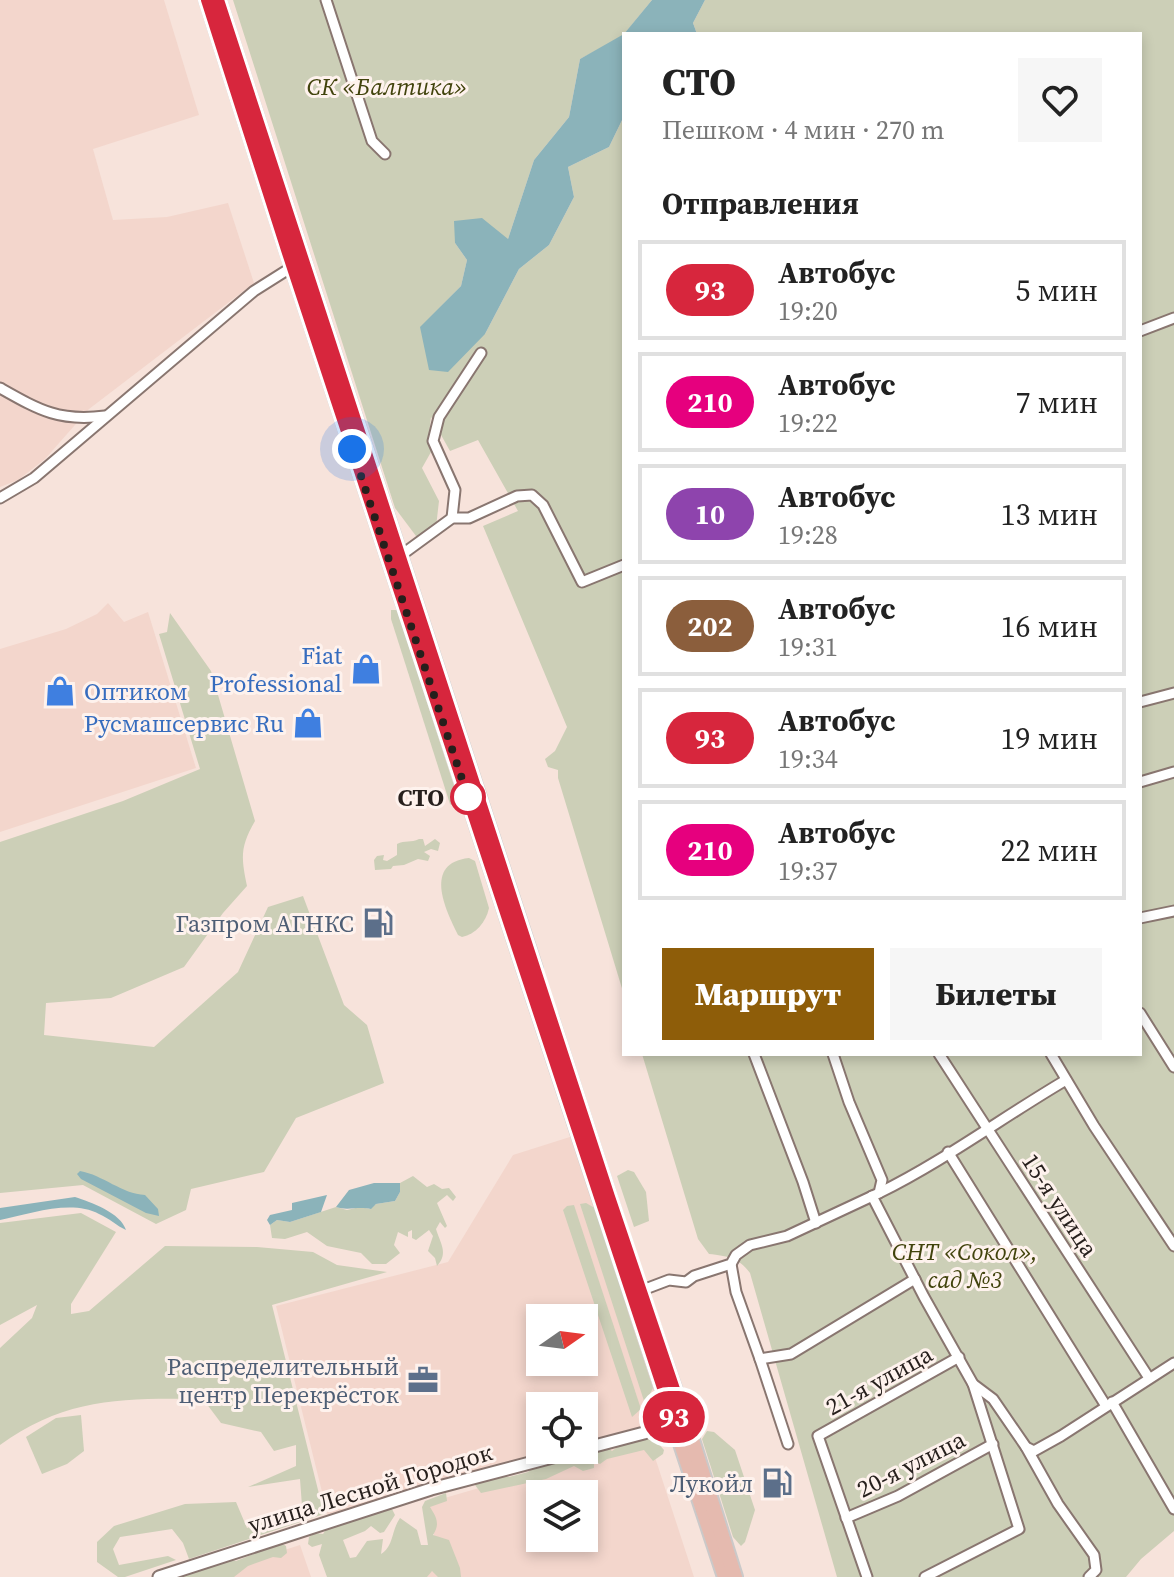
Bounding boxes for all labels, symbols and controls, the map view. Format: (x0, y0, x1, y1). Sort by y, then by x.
text: СТО (662, 56, 736, 108)
button: heart (1018, 58, 1102, 142)
park label: СК «Балтика» (307, 70, 467, 103)
text: Пешком · 4 мин · 270 m (662, 112, 944, 148)
text: Отправления (662, 183, 859, 224)
text: Автобус (778, 252, 896, 293)
text: 5 мин (1015, 270, 1098, 311)
text: 93 (695, 271, 725, 309)
text: 19:20 (778, 293, 838, 329)
text: Автобус (778, 364, 896, 405)
text: 7 мин (1015, 382, 1098, 423)
text: 210 (687, 383, 733, 421)
text: 19:22 (778, 405, 838, 441)
your location (332, 429, 372, 469)
text: Автобус (778, 476, 896, 517)
text: 13 мин (1000, 494, 1098, 535)
text: 10 (695, 495, 725, 533)
text: 19:28 (778, 517, 838, 553)
text: Автобус (778, 588, 896, 629)
text: 16 мин (1000, 606, 1098, 647)
text: 202 (687, 607, 733, 645)
text: 19:31 (778, 629, 838, 665)
place label: Fiat Professional (210, 639, 342, 700)
shop icon: Fiat Professional (349, 652, 383, 686)
shop icon: Оптиком (43, 674, 77, 708)
place label: Оптиком (84, 675, 188, 708)
text: Автобус (778, 700, 896, 741)
shop icon: Русмашсервис Ru (291, 706, 325, 740)
place label: Русмашсервис Ru (84, 707, 284, 740)
text: 19 мин (1000, 718, 1098, 759)
text: 93 (695, 719, 725, 757)
text: 19:34 (778, 741, 838, 777)
marker: СТО (451, 780, 485, 814)
place label: СТО (397, 781, 444, 814)
text: Автобус (778, 812, 896, 853)
text: 22 мин (1000, 830, 1098, 871)
text: 210 (687, 831, 733, 869)
text: 19:37 (778, 853, 838, 889)
fuel station icon: Газпром АГНКС (361, 906, 395, 940)
place label: Газпром АГНКС (176, 907, 354, 940)
button: Маршрут (662, 948, 874, 1040)
button: Билеты (890, 948, 1102, 1040)
street label: 15-я улица (1014, 1147, 1106, 1264)
park label: СНТ «Сокол», сад №3 (892, 1235, 1038, 1296)
north arrow (526, 1304, 598, 1376)
map controls (526, 1304, 598, 1552)
street label: 21-я улица (820, 1337, 939, 1423)
place label: Распределительный центр Перекрёсток (167, 1350, 399, 1411)
office icon: Распределительный центр Перекрёсток (406, 1363, 440, 1397)
line badge: 93 (638, 1391, 710, 1443)
button: locate (526, 1392, 598, 1464)
text: 93 (659, 1398, 689, 1436)
street label: 20-я улица (851, 1422, 971, 1505)
street label: улица Лесной Городок (244, 1435, 496, 1541)
fuel station icon: Лукойл (760, 1466, 794, 1500)
place label: Лукойл (670, 1467, 753, 1500)
button: layers (526, 1480, 598, 1552)

